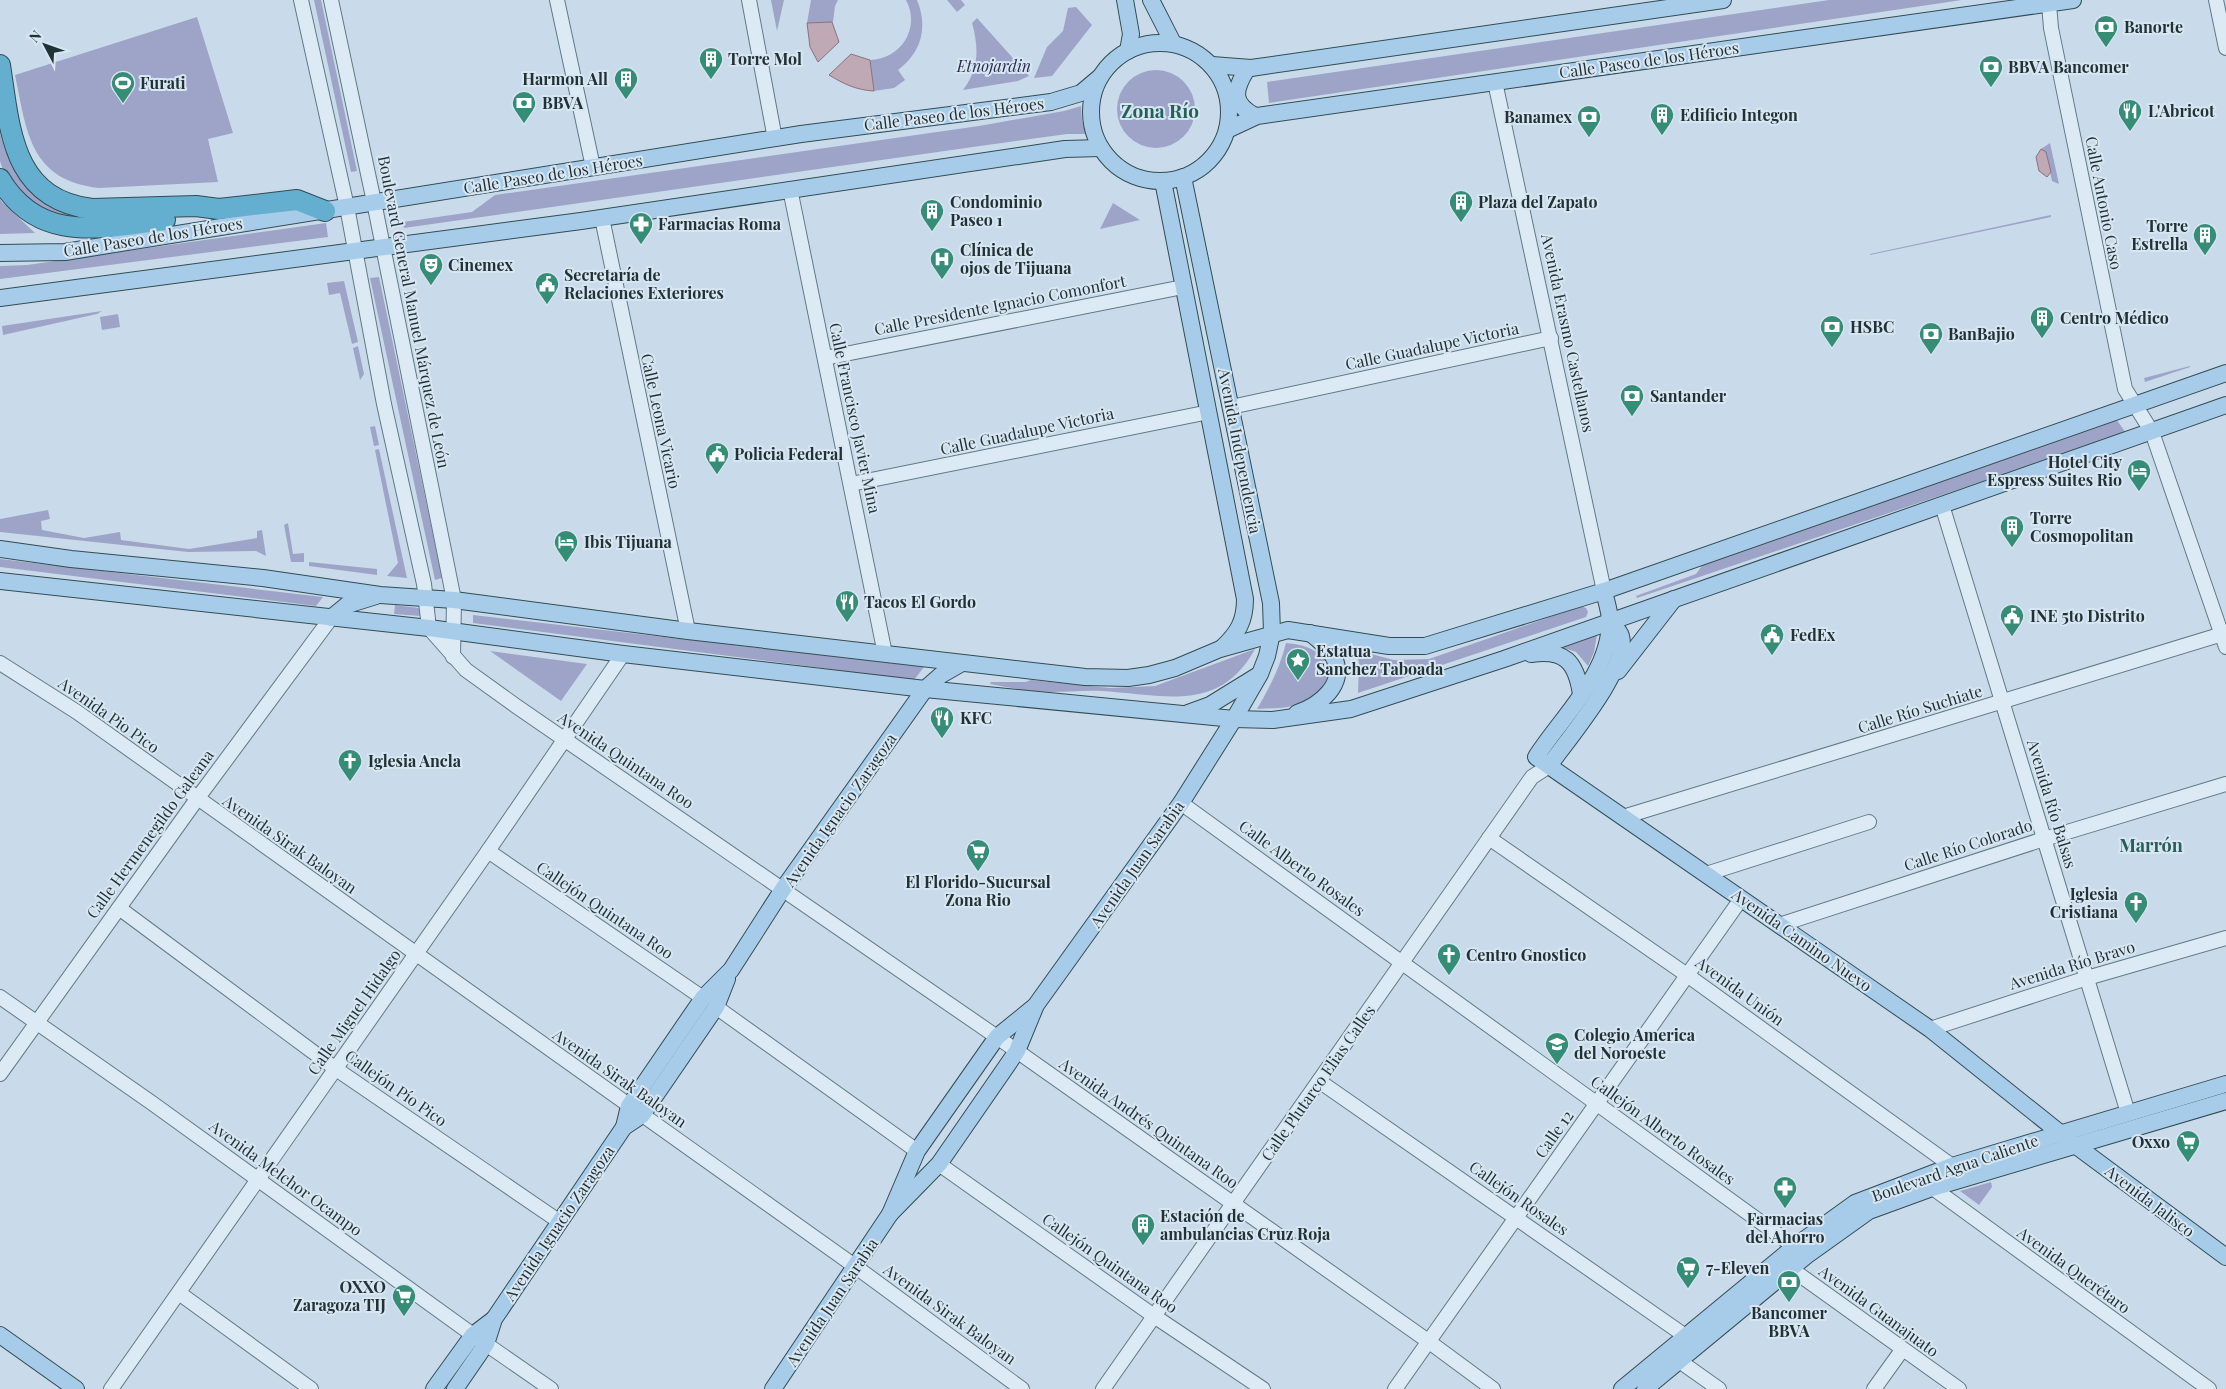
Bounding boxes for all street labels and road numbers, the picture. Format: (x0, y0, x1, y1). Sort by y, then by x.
street label: Calle Paseo de los Héroes (1558, 36, 1740, 83)
street label: Calle Paseo de los Héroes (863, 92, 1045, 135)
street label: Calle Antonio Caso (2081, 134, 2128, 272)
street label: Calle Paseo de los Héroes (462, 149, 644, 198)
street label: Boulevard General Manuel Márquez de León (374, 154, 455, 470)
street label: Calle Paseo de los Héroes (62, 212, 244, 261)
street label: Avenida Erasmo Castellanos (1537, 231, 1600, 434)
street label: Calle Presidente Ignacio Comonfort (872, 270, 1128, 339)
street label: Calle Guadalupe Victoria (1343, 317, 1521, 374)
street label: Calle Francisco Javier Mina (825, 321, 886, 515)
street label: Calle Leona Vicario (637, 351, 686, 491)
street label: Avenida Independencia (1214, 366, 1267, 535)
street label: Calle Guadalupe Victoria (938, 402, 1116, 459)
street label: Avenida Pio Pico (54, 671, 164, 757)
street label: Calle Río Suchiate (1855, 680, 1985, 737)
street label: Avenida Quintana Roo (554, 706, 698, 813)
street label: Avenida Ignacio Zaragoza (778, 729, 901, 891)
street label: Avenida Río Balsas (2023, 736, 2082, 871)
street label: Calle Hermenegildo Galeana (81, 745, 218, 922)
street label: Avenida Sirak Baloyan (218, 789, 362, 898)
street label: Avenida Juan Sarabia (1084, 796, 1188, 932)
street label: Calle Río Colorado (1901, 814, 2035, 875)
street label: Calle Alberto Rosales (1235, 815, 1369, 920)
street label: Callejón Quintana Roo (533, 856, 678, 963)
street label: Avenida Camino Nuevo (1727, 883, 1877, 996)
street label: Avenida Río Bravo (2006, 935, 2137, 994)
street label: Calle Miguel Hidalgo (302, 945, 405, 1079)
street label: Avenida Unión (1691, 951, 1789, 1030)
street label: Calle Plutarco Elias Calles (1256, 1001, 1379, 1165)
street label: Avenida Sirak Baloyan (548, 1023, 692, 1132)
street label: Callejón Pío Pico (341, 1045, 452, 1131)
street label: Avenida Andrés Quintana Roo (1055, 1052, 1243, 1193)
street label: Callejón Alberto Rosales (1587, 1070, 1740, 1189)
street label: Calle 12 (1530, 1106, 1578, 1162)
street label: Avenida Melchor Ocampo (205, 1114, 367, 1240)
street label: Boulevard Agua Caliente (1869, 1129, 2041, 1206)
street label: Avenida Ignacio Zaragoza (498, 1141, 618, 1305)
street label: Callejón Rosales (1466, 1156, 1573, 1240)
street label: Avenida Jalisco (2100, 1159, 2200, 1241)
street label: Callejón Quintana Roo (1038, 1208, 1182, 1317)
street label: Avenida Querétaro (2013, 1221, 2135, 1318)
street label: Avenida Juan Sarabia (780, 1234, 882, 1371)
street label: Avenida Sirak Baloyan (879, 1258, 1021, 1369)
street label: Avenida Guanajuato (1814, 1259, 1944, 1361)

